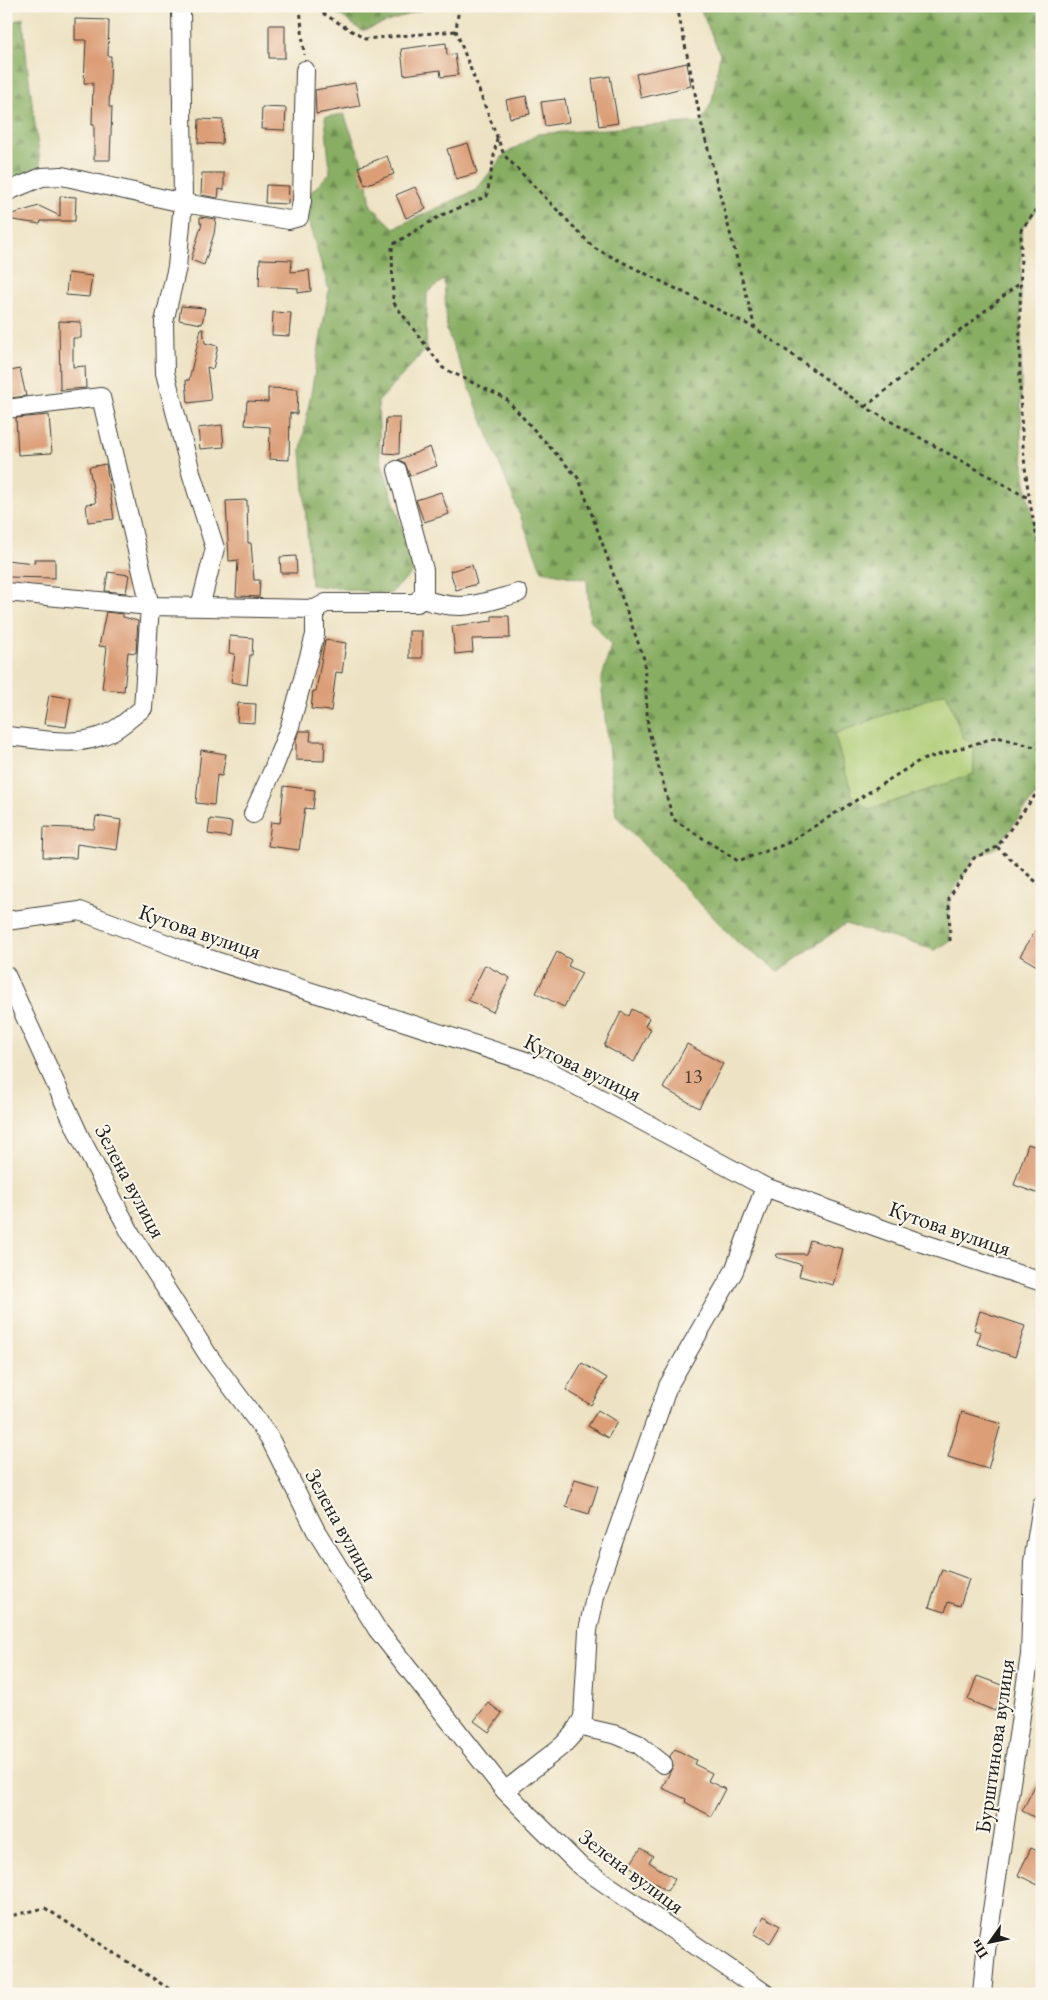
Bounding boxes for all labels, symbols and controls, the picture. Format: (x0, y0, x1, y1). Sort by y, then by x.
street label: Кутова вулиця (135, 897, 265, 966)
street label: Кутова вулиця (519, 1027, 646, 1108)
house number: 13 (683, 1063, 703, 1089)
street label: Зелена вулиця (88, 1119, 173, 1243)
street label: Кутова вулиця (885, 1194, 1015, 1263)
street label: Зелена вулиця (299, 1464, 385, 1587)
street label: Бурштинова вулиця (968, 1657, 1021, 1835)
street label: Зелена вулиця (573, 1822, 690, 1921)
north arrow (966, 1918, 1016, 1968)
text: Пн (966, 1936, 992, 1962)

